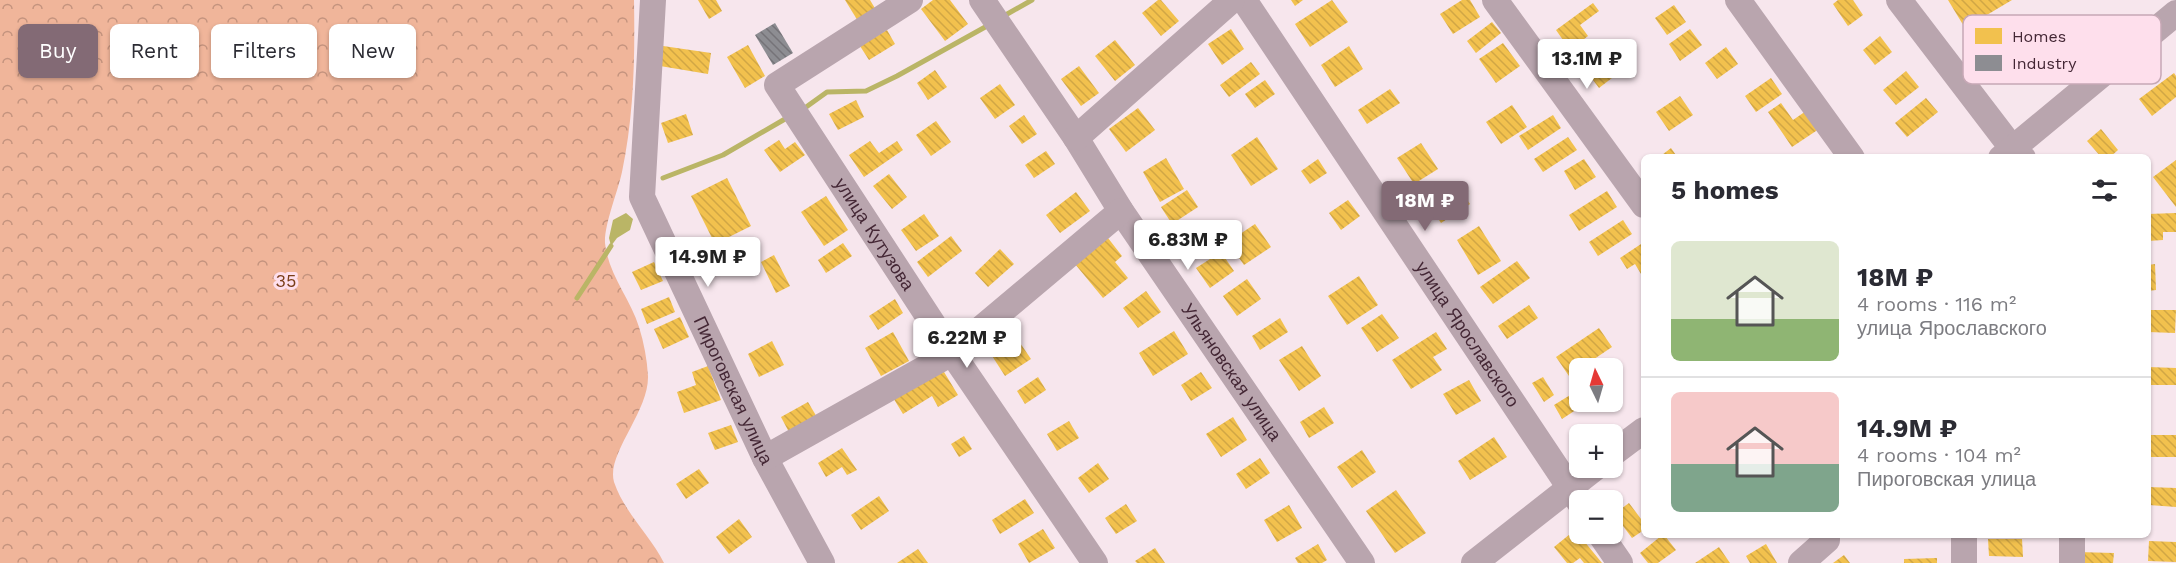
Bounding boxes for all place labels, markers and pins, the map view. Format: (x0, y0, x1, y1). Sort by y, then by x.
pin: 13.1M ₽ (1532, 39, 1642, 90)
pin: 18M ₽ (1383, 181, 1467, 232)
pin: 6.83M ₽ (1133, 220, 1243, 271)
pin: 14.9M ₽ (653, 237, 763, 288)
pin: 6.22M ₽ (912, 318, 1022, 369)

